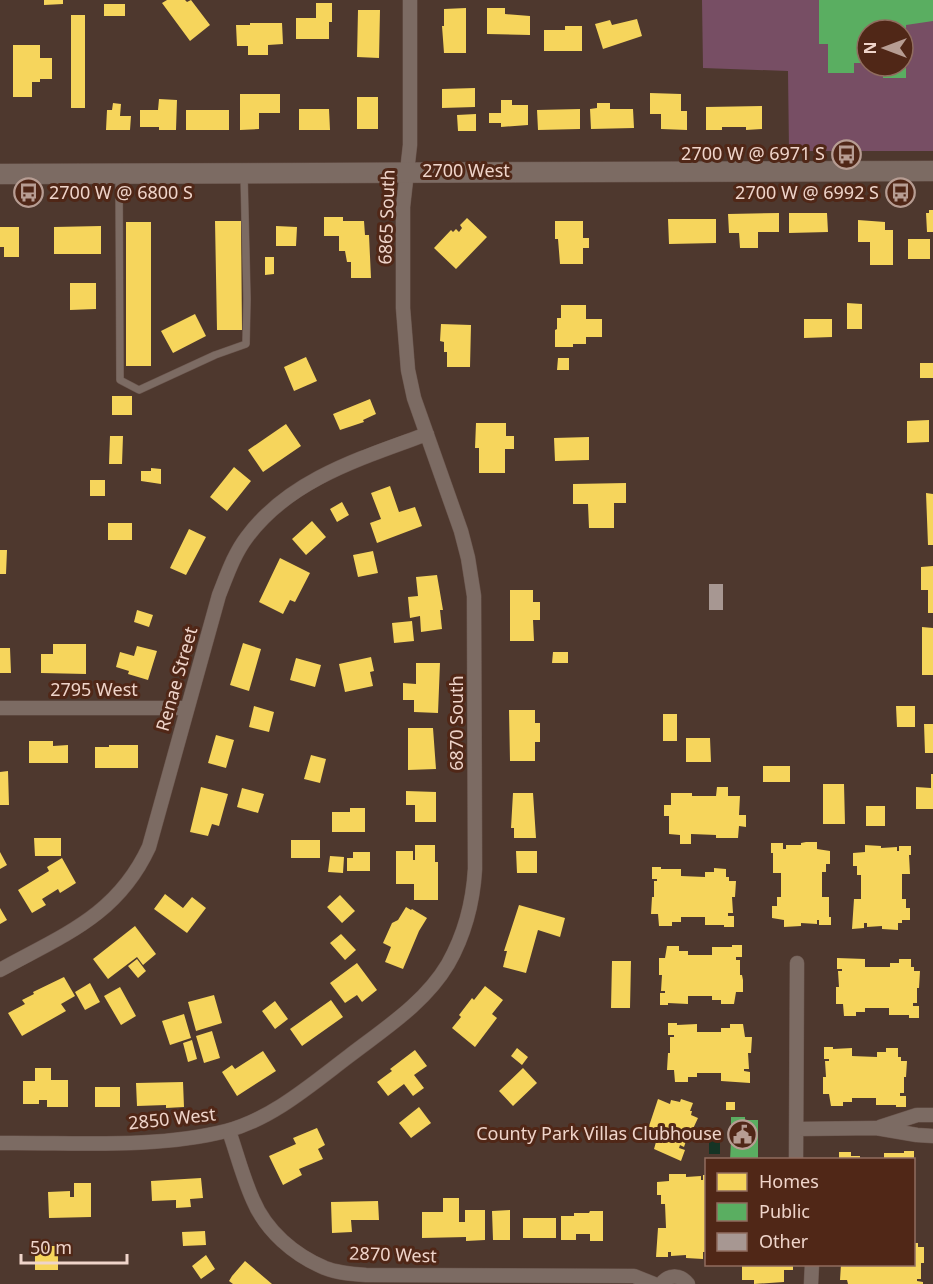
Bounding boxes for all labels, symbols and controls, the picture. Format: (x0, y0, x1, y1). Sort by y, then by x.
north arrow (855, 18, 915, 78)
text: N (859, 41, 881, 55)
bus stop icon: 2700 W @ 6971 S (830, 138, 862, 170)
place label: 2700 W @ 6971 S (681, 141, 825, 165)
street label: 2700 West (422, 158, 510, 182)
street label: 6865 South (372, 169, 400, 265)
bus stop icon: 2700 W @ 6800 S (12, 177, 44, 209)
bus stop icon: 2700 W @ 6992 S (884, 177, 916, 209)
place label: 2700 W @ 6800 S (49, 180, 193, 204)
place label: 2700 W @ 6992 S (735, 180, 879, 204)
street label: Renae Street (150, 623, 203, 734)
street label: 6870 South (444, 675, 468, 771)
street label: 2795 West (50, 677, 138, 701)
street label: 2850 West (127, 1101, 217, 1135)
public building icon: County Park Villas Clubhouse (727, 1118, 759, 1150)
place label: County Park Villas Clubhouse (476, 1121, 722, 1145)
legend (705, 1158, 915, 1266)
text: Homes (759, 1169, 819, 1193)
text: Public (759, 1199, 810, 1223)
scale bar (21, 1227, 128, 1265)
text: Other (759, 1229, 809, 1253)
text: 50 m (30, 1235, 72, 1259)
street label: 2870 West (349, 1240, 438, 1268)

